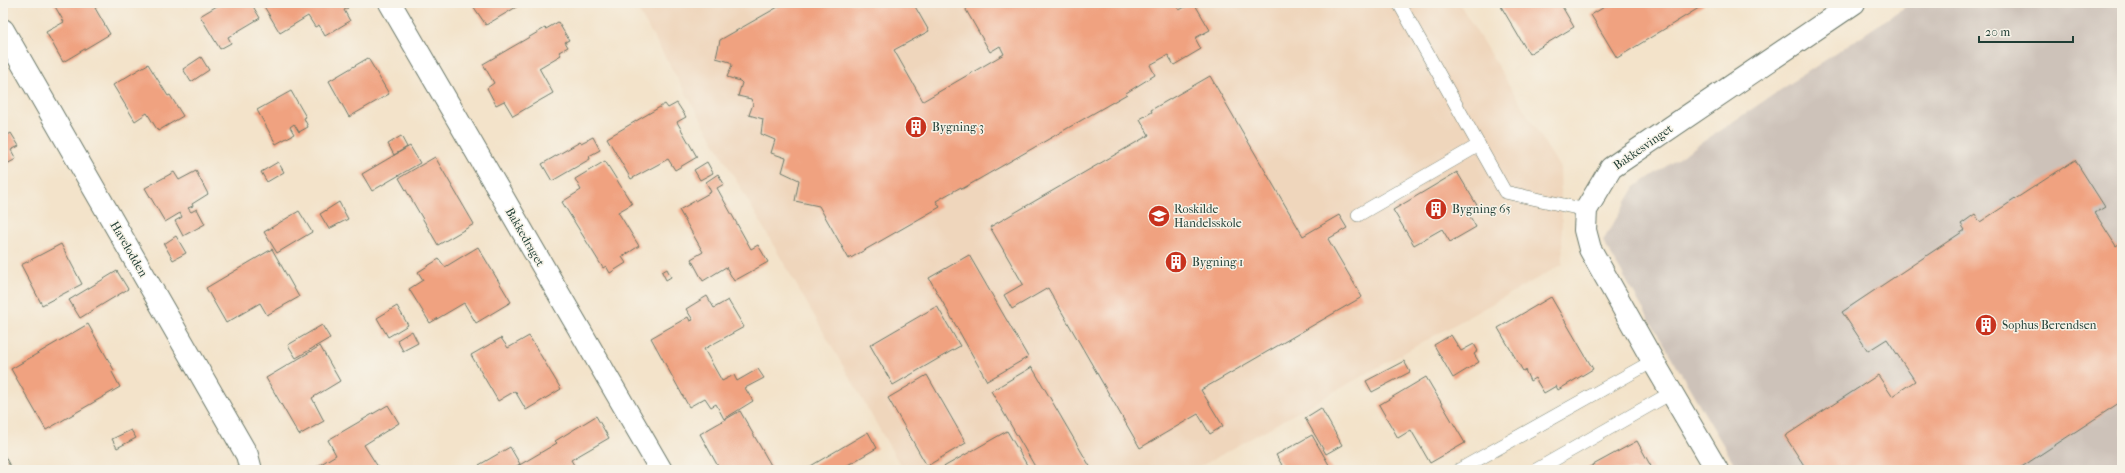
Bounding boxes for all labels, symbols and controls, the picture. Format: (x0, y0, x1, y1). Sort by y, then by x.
scale bar (1979, 18, 2073, 44)
text: 20 m (1985, 25, 2010, 39)
building icon: Bygning 3 (903, 114, 929, 140)
place label: Bygning 3 (932, 120, 984, 134)
street label: Bakkesvinget (1611, 121, 1676, 173)
building icon: Bygning 65 (1423, 196, 1449, 222)
place label: Roskilde Handelsskole (1174, 202, 1242, 230)
place label: Bygning 65 (1452, 202, 1511, 216)
school or university icon: Roskilde Handelsskole (1146, 203, 1172, 229)
street label: Bakkedraget (503, 205, 548, 269)
street label: Havelodden (107, 219, 151, 279)
building icon: Bygning 1 (1163, 249, 1189, 275)
place label: Bygning 1 (1192, 255, 1243, 269)
building icon: Sophus Berendsen (1973, 312, 1999, 338)
place label: Sophus Berendsen (2002, 318, 2097, 332)

